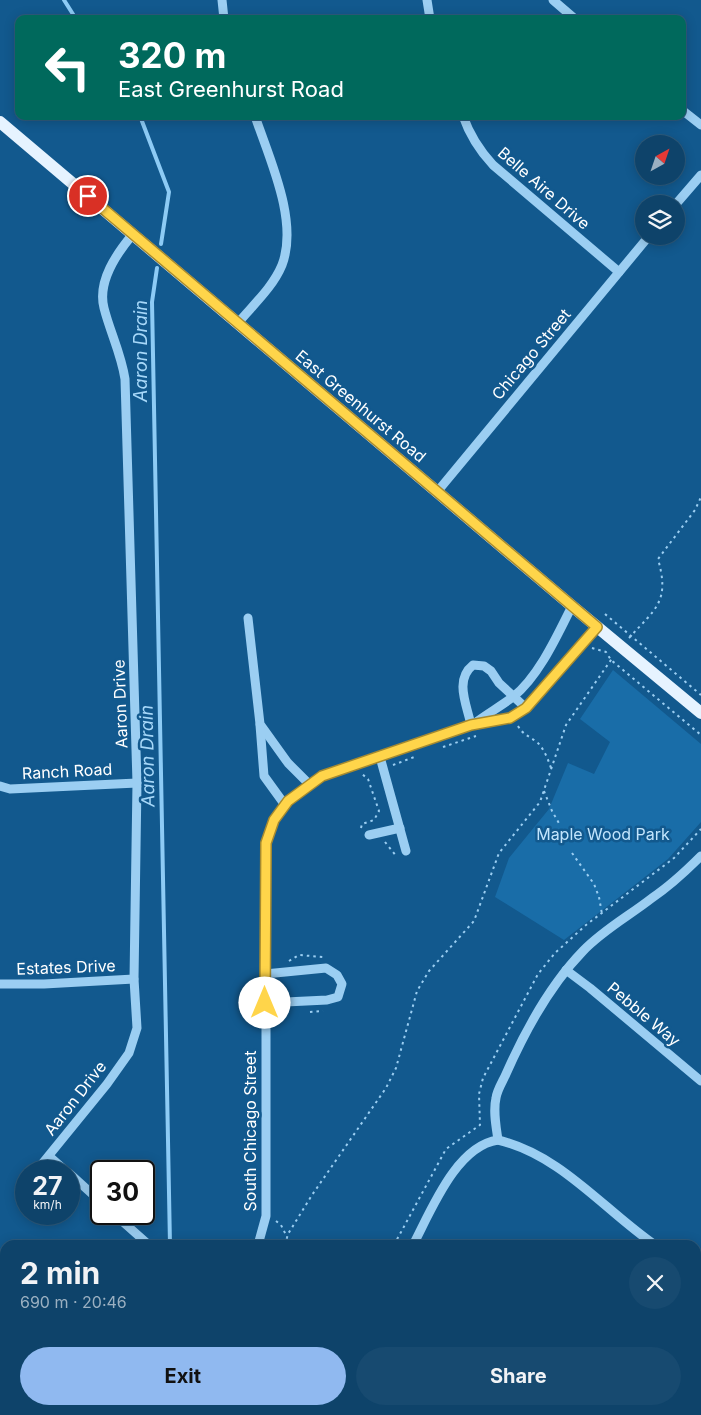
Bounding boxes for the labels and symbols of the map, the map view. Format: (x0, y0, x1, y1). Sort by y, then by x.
north arrow (635, 135, 685, 185)
street label: Belle Aire Drive (494, 143, 594, 233)
pin (67, 175, 109, 217)
water label: Aaron Drain (130, 300, 151, 403)
street label: Chicago Street (487, 305, 575, 403)
street label: East Greenhurst Road (292, 346, 430, 466)
street label: Aaron Drive (108, 659, 132, 749)
water label: Aaron Drain (136, 705, 158, 808)
street label: Ranch Road (21, 759, 113, 783)
park label: Maple Wood Park (536, 824, 670, 844)
street label: Estates Drive (16, 955, 116, 979)
position arrow (238, 976, 290, 1028)
street label: Pebble Way (603, 978, 685, 1050)
street label: South Chicago Street (240, 1051, 260, 1211)
street label: Aaron Drive (40, 1057, 110, 1139)
speed limit sign: 30 (90, 1160, 155, 1225)

